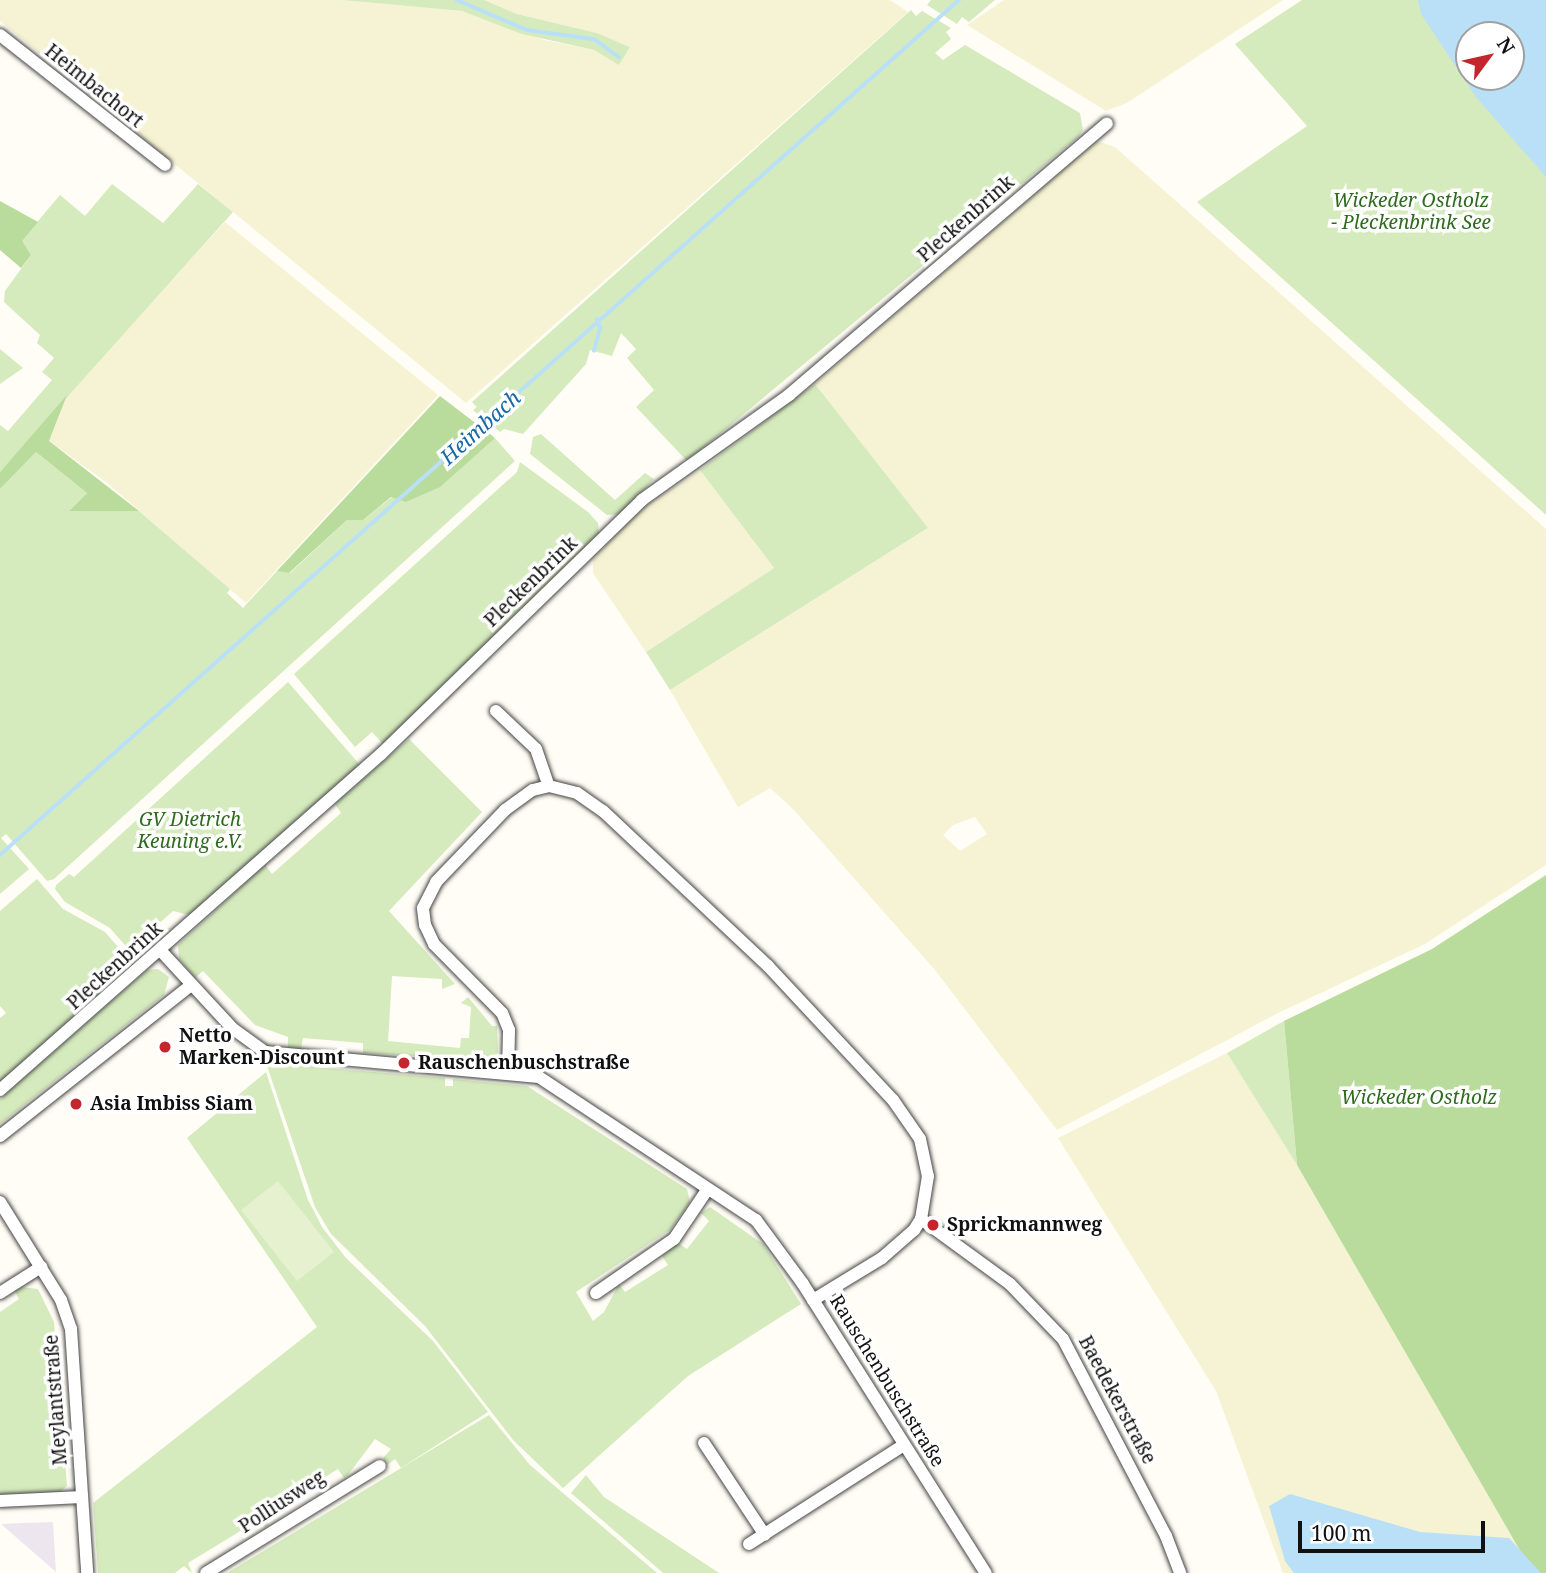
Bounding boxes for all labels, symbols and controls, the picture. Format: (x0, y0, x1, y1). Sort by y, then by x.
north arrow (1455, 21, 1525, 91)
text: N (1491, 32, 1521, 59)
street label: Heimbachort (40, 39, 148, 133)
street label: Pleckenbrink (913, 171, 1019, 267)
park label: Wickeder Ostholz - Pleckenbrink See (1331, 190, 1491, 234)
water label: Heimbach (435, 385, 525, 469)
street label: Pleckenbrink (480, 532, 582, 632)
park label: GV Dietrich Keuning e.V. (137, 809, 243, 853)
street label: Pleckenbrink (63, 917, 167, 1015)
place label: Netto Marken-Discount (179, 1025, 345, 1069)
marker: Netto Marken-Discount (157, 1039, 173, 1055)
place label: Rauschenbuschstraße (418, 1052, 630, 1074)
marker: Rauschenbuschstraße (396, 1055, 412, 1071)
park label: Wickeder Ostholz (1341, 1087, 1497, 1109)
place label: Asia Imbiss Siam (90, 1093, 253, 1115)
marker: Asia Imbiss Siam (68, 1096, 84, 1112)
place label: Sprickmannweg (947, 1214, 1102, 1236)
marker: Sprickmannweg (925, 1217, 941, 1233)
street label: Rauschenbuschstraße (825, 1291, 949, 1471)
street label: Baedekerstraße (1074, 1332, 1160, 1468)
street label: Meylantstraße (40, 1334, 72, 1466)
street label: Polliusweg (235, 1466, 329, 1538)
scale bar (1301, 1506, 1488, 1550)
text: 100 m (1311, 1519, 1372, 1547)

